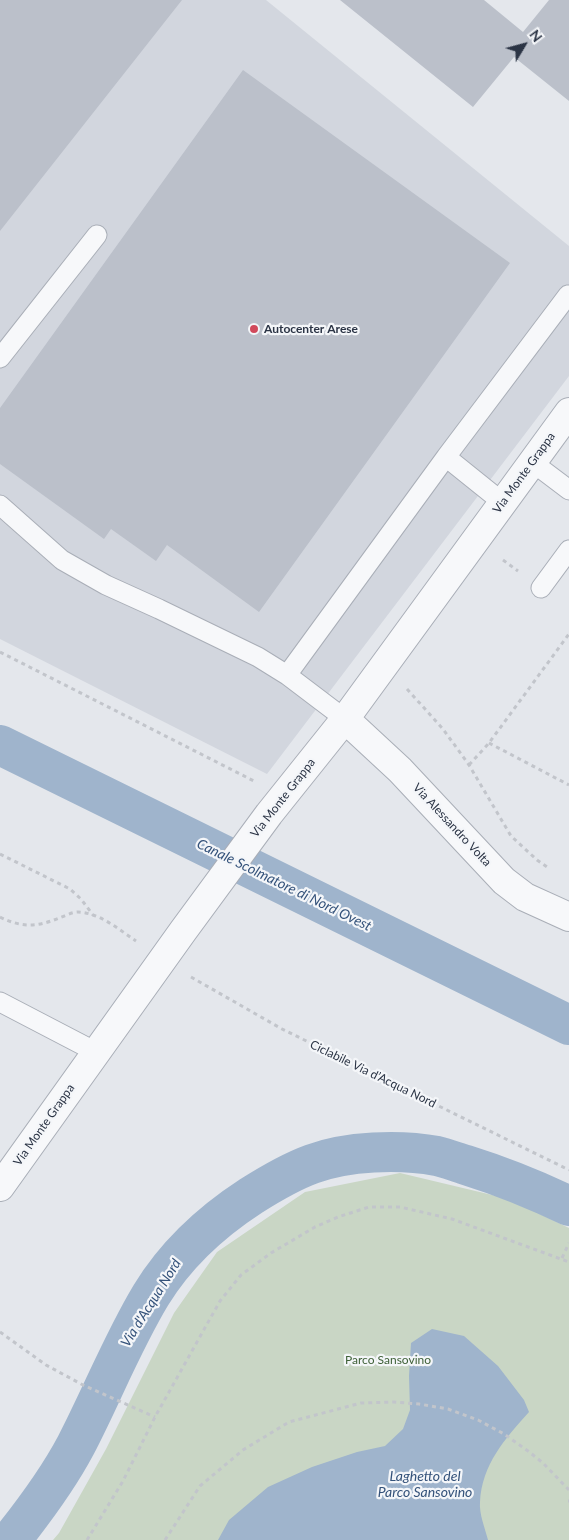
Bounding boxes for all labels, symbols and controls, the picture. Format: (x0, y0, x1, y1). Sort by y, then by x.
north arrow (499, 20, 549, 70)
text: N (526, 26, 546, 45)
place label: Autocenter Arese (264, 322, 358, 336)
marker: Autocenter Arese (248, 323, 260, 335)
street label: Via Monte Grappa (490, 430, 558, 516)
street label: Via Monte Grappa (248, 756, 318, 840)
street label: Via Alessandro Volta (410, 781, 494, 869)
water label: Canale Scolmatore di Nord Ovest (194, 835, 374, 935)
street label: Ciclabile Via d’Acqua Nord (308, 1037, 438, 1111)
street label: Via Monte Grappa (10, 1081, 78, 1169)
water label: Via d'Acqua Nord (117, 1256, 185, 1350)
park label: Parco Sansovino (345, 1353, 431, 1367)
water label: Laghetto del Parco Sansovino (378, 1468, 472, 1500)

